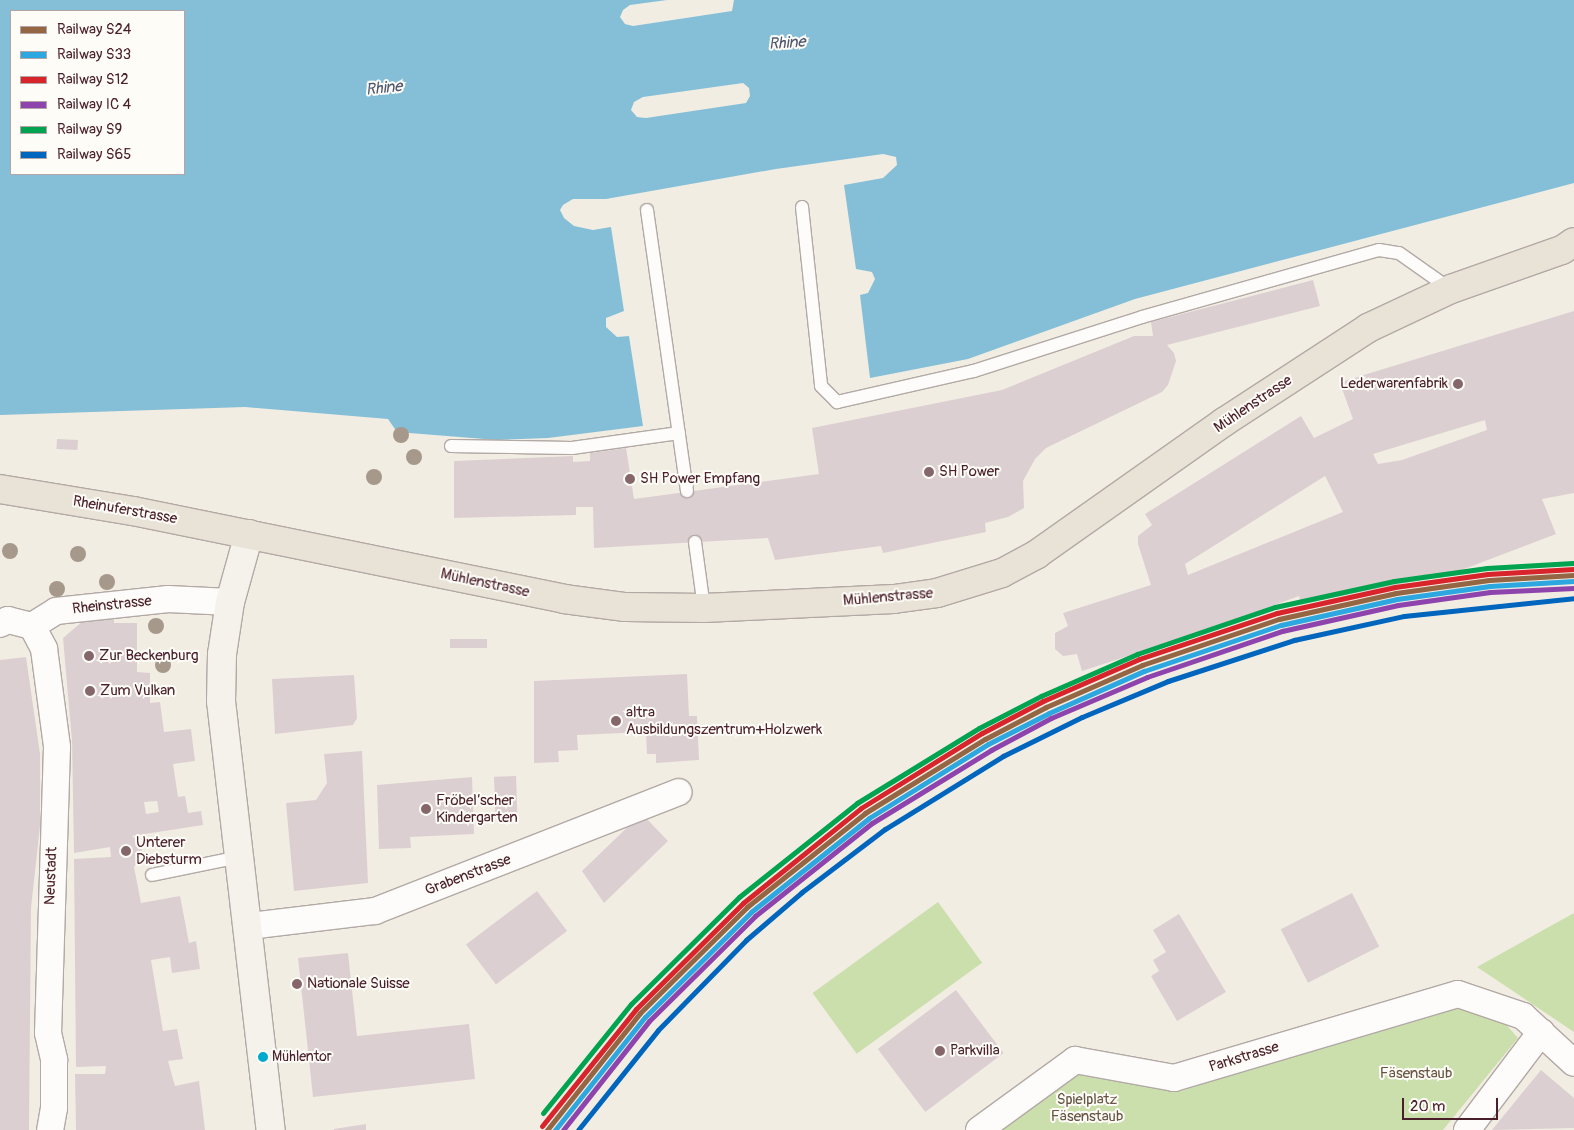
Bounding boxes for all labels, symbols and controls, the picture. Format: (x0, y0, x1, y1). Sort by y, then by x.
legend (10, 10, 185, 175)
text: Railway S24 (57, 20, 132, 39)
water label: Rhine (768, 32, 806, 54)
text: Railway S33 (57, 45, 131, 64)
text: Railway S12 (57, 70, 129, 89)
water label: Rhine (365, 77, 403, 99)
text: Railway IC 4 (57, 95, 131, 114)
text: Railway S9 (57, 120, 122, 139)
text: Railway S65 (57, 145, 131, 164)
street label: Mühlenstrasse (1211, 371, 1295, 437)
place label: Lederwarenfabrik (1340, 375, 1448, 393)
marker: Lederwarenfabrik (1452, 378, 1464, 390)
place label: SH Power (939, 463, 1000, 481)
marker: SH Power (923, 466, 935, 478)
place label: SH Power Empfang (640, 470, 760, 488)
marker: SH Power Empfang (624, 473, 636, 485)
street label: Rheinuferstrasse (71, 492, 179, 528)
street label: Mühlenstrasse (439, 565, 531, 601)
street label: Mühlenstrasse (842, 584, 934, 610)
street label: Rheinstrasse (71, 592, 153, 618)
place label: Zur Beckenburg (99, 647, 199, 665)
marker: Zur Beckenburg (83, 650, 95, 662)
place label: Zum Vulkan (100, 682, 175, 700)
marker: Zum Vulkan (84, 685, 96, 697)
place label: altra Ausbildungszentrum+Holzwerk (626, 703, 822, 738)
marker: altra Ausbildungszentrum+Holzwerk (610, 715, 622, 727)
place label: Fröbel’scher Kindergarten (436, 791, 518, 826)
marker: Fröbel’scher Kindergarten (420, 803, 432, 815)
place label: Unterer Diebsturm (136, 833, 202, 868)
marker: Unterer Diebsturm (120, 845, 132, 857)
street label: Neustadt (41, 847, 61, 905)
street label: Grabenstrasse (422, 850, 514, 900)
place label: Nationale Suisse (307, 975, 410, 993)
marker: Nationale Suisse (291, 978, 303, 990)
street label: Parkstrasse (1207, 1038, 1281, 1076)
place label: Parkvilla (950, 1042, 1000, 1060)
marker: Parkvilla (934, 1045, 946, 1057)
place label: Mühlentor (272, 1049, 332, 1065)
marker: Mühlentor (258, 1052, 268, 1062)
park label: Fäsenstaub (1380, 1065, 1452, 1083)
scale bar (1404, 1088, 1500, 1120)
park label: Spielplatz Fäsenstaub (1051, 1090, 1123, 1125)
text: 20 m (1410, 1097, 1445, 1116)

